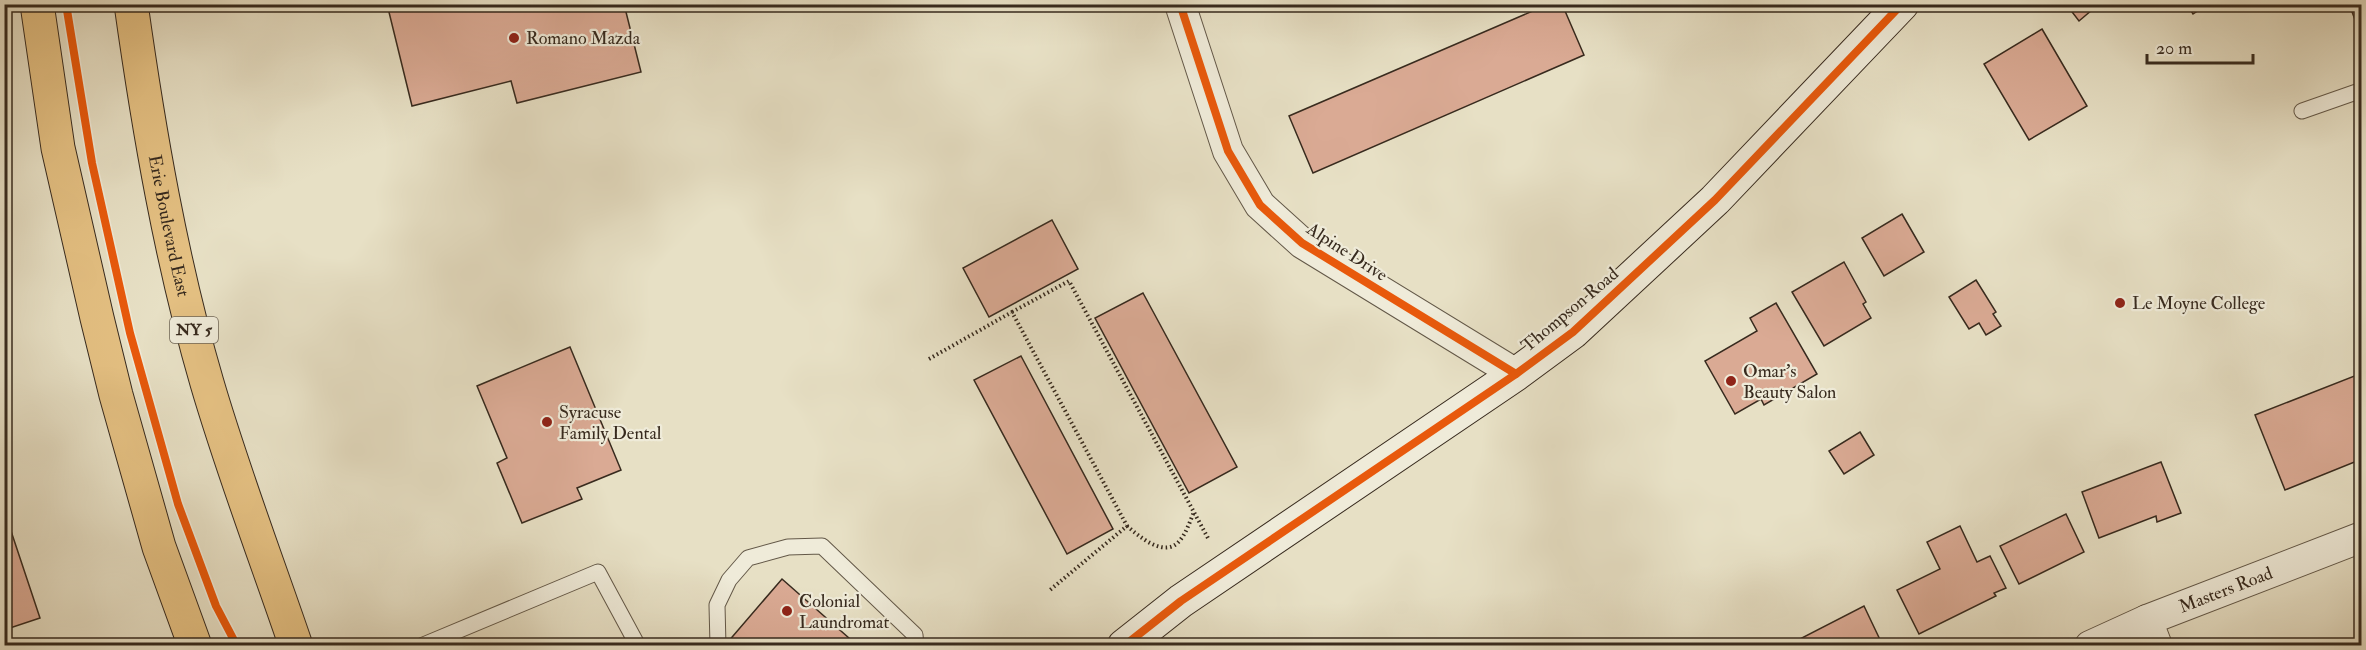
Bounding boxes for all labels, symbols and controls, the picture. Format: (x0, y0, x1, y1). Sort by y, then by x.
place label: Romano Mazda (526, 27, 641, 50)
scale bar (2147, 27, 2254, 65)
marker: Romano Mazda (507, 31, 521, 45)
text: 20 m (2156, 37, 2192, 60)
street label: Erie Boulevard East (143, 153, 195, 299)
street label: Alpine Drive (1301, 217, 1392, 287)
street label: Thompson Road (1517, 263, 1623, 357)
place label: Le Moyne College (2132, 292, 2266, 315)
marker: Le Moyne College (2113, 296, 2127, 310)
road number: NY 5 (170, 317, 218, 343)
place label: Omar's Beauty Salon (1743, 360, 1836, 404)
marker: Omar's Beauty Salon (1724, 374, 1738, 388)
place label: Syracuse Family Dental (559, 401, 662, 445)
marker: Syracuse Family Dental (540, 415, 554, 429)
street label: Masters Road (2176, 561, 2276, 618)
place label: Colonial Laundromat (799, 590, 890, 634)
marker: Colonial Laundromat (780, 604, 794, 618)

